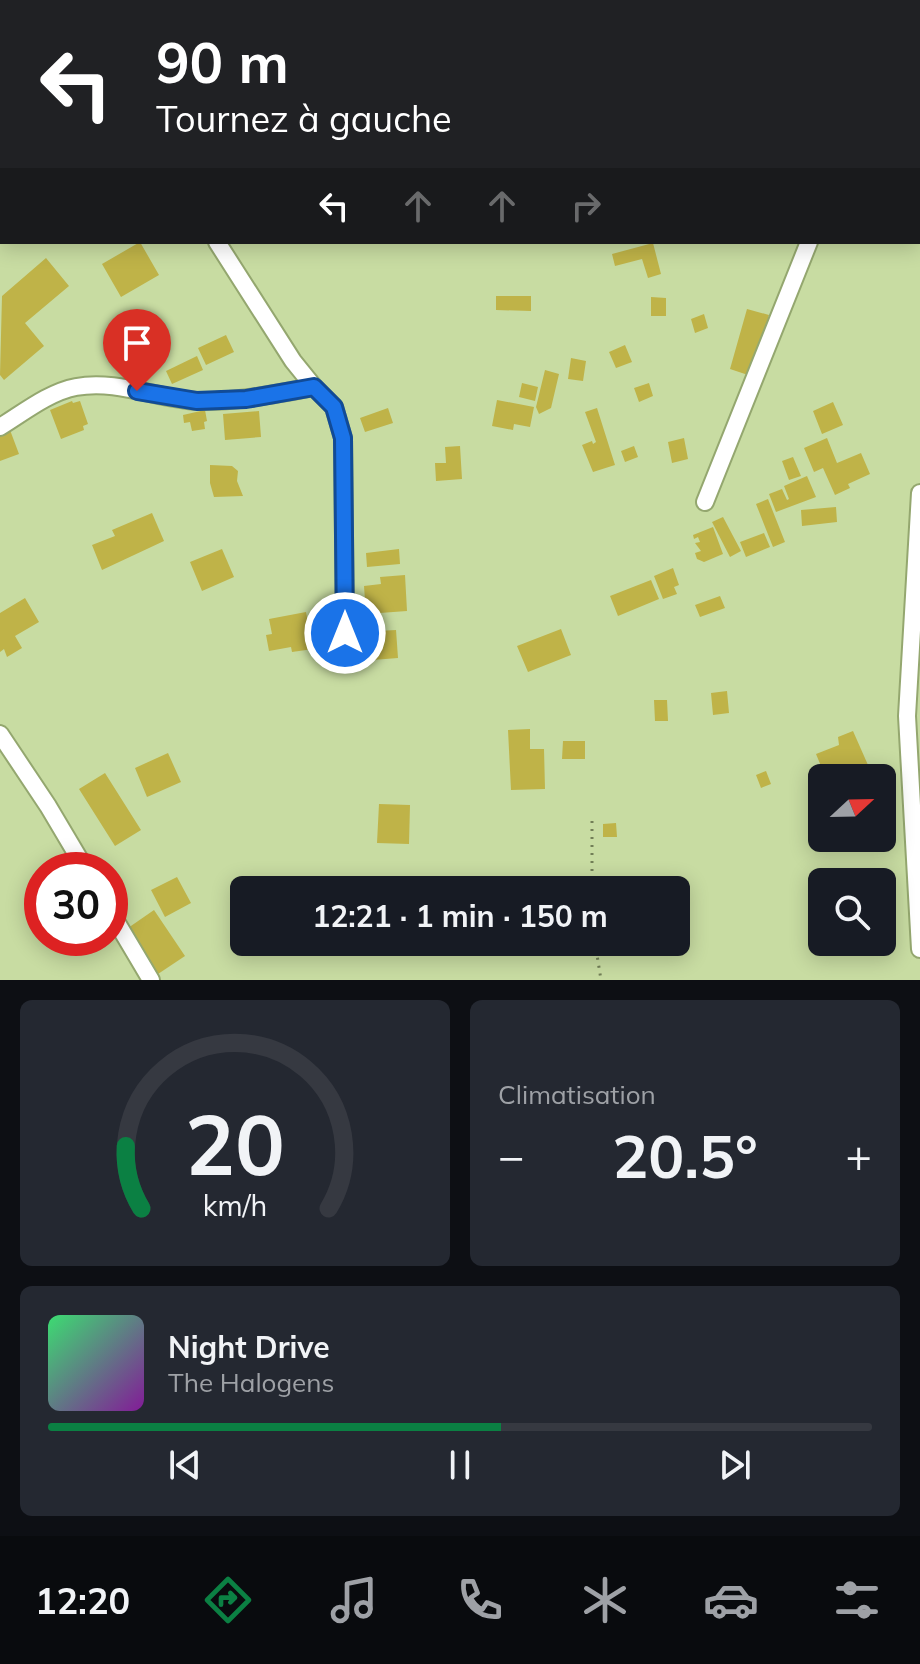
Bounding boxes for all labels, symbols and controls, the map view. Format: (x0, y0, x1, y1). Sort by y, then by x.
text: 90 m (156, 27, 289, 97)
icon: left (24, 32, 128, 136)
text: Tournez à gauche (156, 96, 452, 141)
icon: left (312, 184, 356, 228)
icon: ahead (396, 184, 440, 228)
icon: ahead (480, 184, 524, 228)
icon: right (564, 184, 608, 228)
pin (103, 309, 171, 391)
icon: arrive (115, 321, 159, 365)
position arrow (303, 591, 387, 675)
north arrow (808, 764, 896, 852)
map controls (808, 764, 896, 956)
speed limit sign: 30 (24, 852, 128, 956)
button: search (808, 868, 896, 956)
text: 12:21 · 1 min · 150 m (312, 897, 608, 935)
text: Climatisation (498, 1078, 656, 1111)
text: 20 (185, 1091, 285, 1196)
text: 20.5° (612, 1118, 758, 1193)
text: − (498, 1128, 524, 1183)
text: + (846, 1128, 872, 1183)
text: km/h (203, 1187, 267, 1223)
text: Night Drive (168, 1328, 330, 1366)
text: The Halogens (168, 1366, 334, 1399)
icon: previous (163, 1443, 207, 1487)
icon: pause (438, 1443, 482, 1487)
icon: next (713, 1443, 757, 1487)
icon: directions (200, 1572, 256, 1628)
icon: music (326, 1572, 382, 1628)
icon: phone (452, 1572, 508, 1628)
icon: climate (577, 1572, 633, 1628)
icon: car (703, 1572, 759, 1628)
icon: filters (829, 1572, 885, 1628)
text: 12:20 (35, 1578, 130, 1623)

